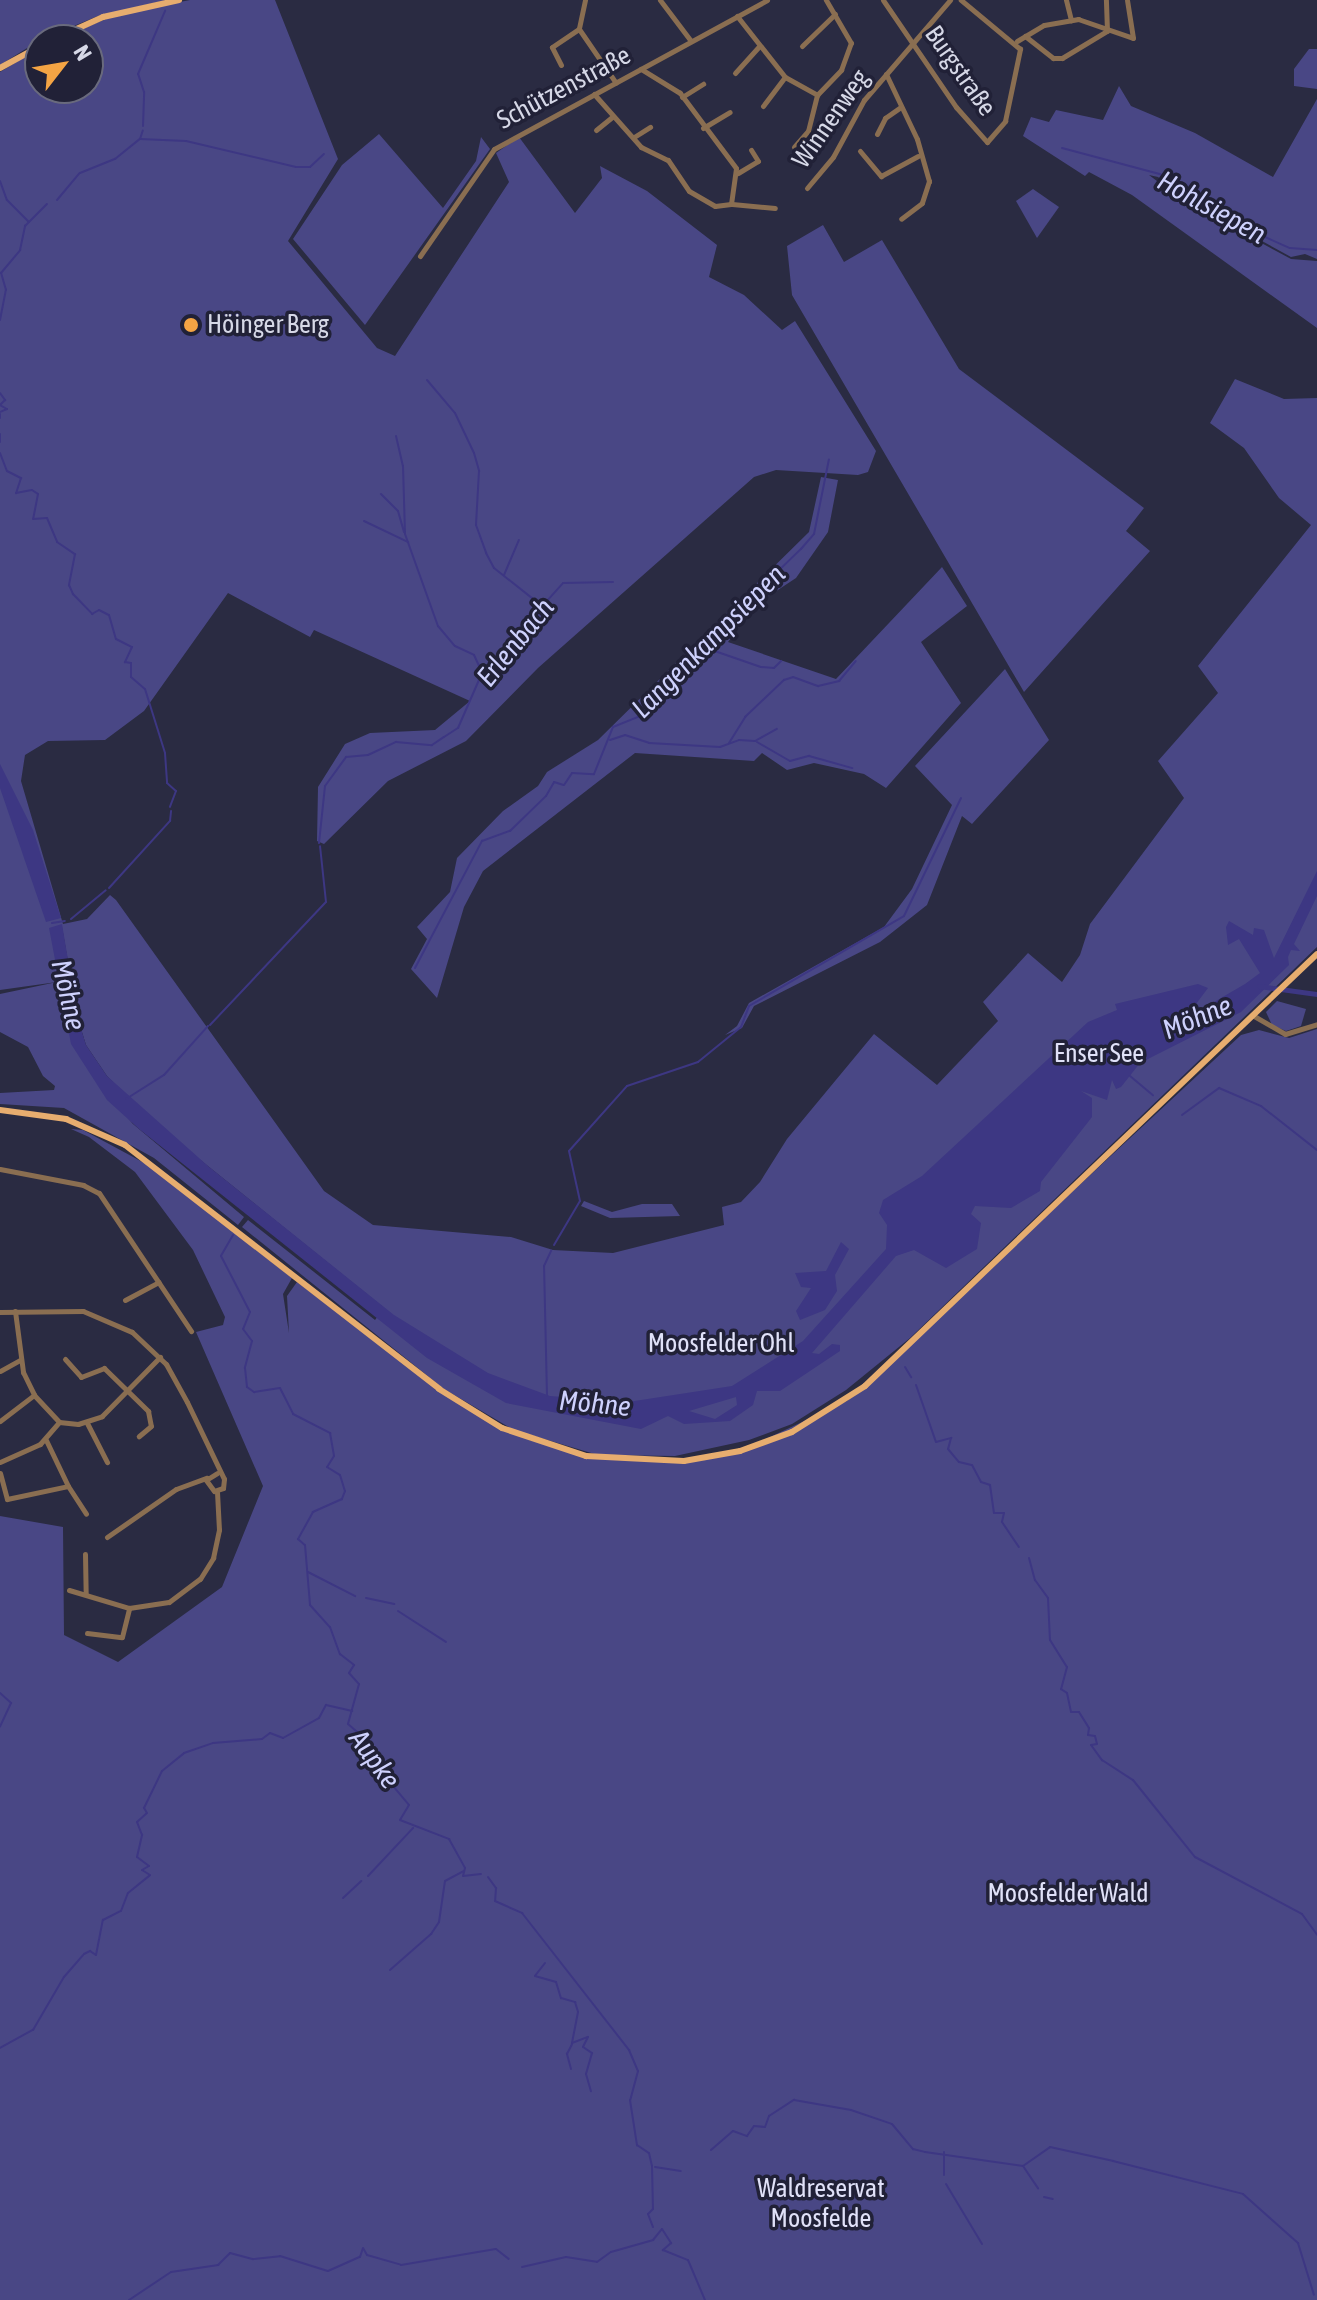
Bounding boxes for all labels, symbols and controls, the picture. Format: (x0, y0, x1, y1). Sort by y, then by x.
street label: Burgstraße (918, 20, 1002, 122)
north arrow (24, 24, 104, 104)
text: N (68, 40, 97, 65)
street label: Schützenstraße (492, 40, 636, 136)
street label: Winnenweg (786, 64, 876, 174)
water label: Hohlsiepen (1152, 163, 1272, 251)
place label: Höinger Berg (207, 309, 329, 341)
marker: Höinger Berg (182, 316, 200, 334)
water label: Langenkampsiepen (624, 557, 792, 725)
water label: Erlenbach (469, 591, 561, 693)
water label: Möhne (45, 956, 93, 1034)
water label: Möhne (1157, 988, 1237, 1046)
park label: Enser See (1054, 1038, 1144, 1070)
park label: Moosfelder Ohl (648, 1328, 794, 1360)
water label: Möhne (558, 1383, 632, 1423)
water label: Aupke (342, 1723, 408, 1795)
park label: Moosfelder Wald (987, 1878, 1149, 1910)
park label: Waldreservat Moosfelde (757, 2173, 885, 2234)

